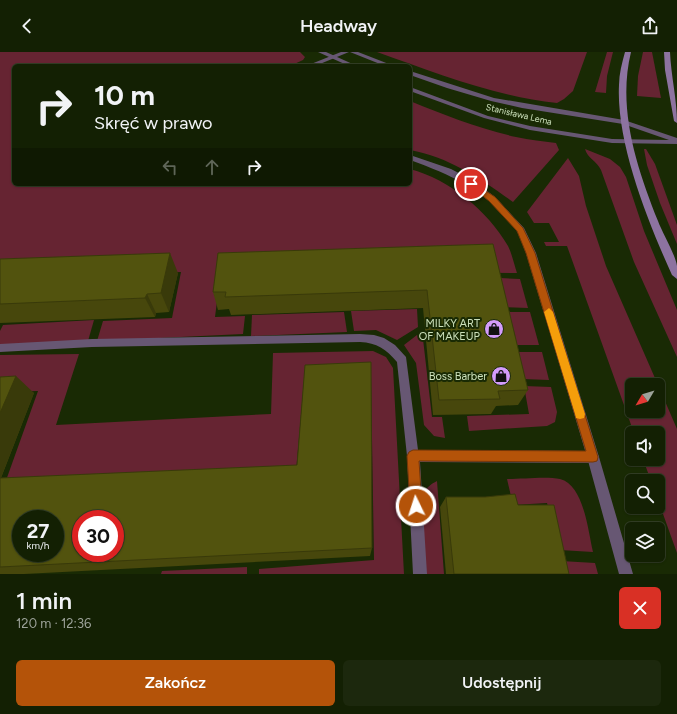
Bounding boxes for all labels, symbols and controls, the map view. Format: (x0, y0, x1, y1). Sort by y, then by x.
icon: back (16, 15, 38, 37)
text: Headway (300, 15, 377, 37)
icon: share (639, 15, 661, 37)
text: 10 m (94, 78, 155, 112)
icon: right (28, 80, 80, 132)
street label: Stanisława Lema (485, 101, 554, 127)
text: Skręć w prawo (94, 112, 213, 134)
icon: left (159, 156, 181, 178)
icon: ahead (201, 156, 223, 178)
icon: right (243, 156, 265, 178)
pin (454, 167, 488, 201)
icon: arrive (460, 173, 482, 195)
place label: MILKY ART OF MAKEUP (419, 317, 481, 343)
shop icon: MILKY ART OF MAKEUP (483, 318, 505, 340)
shop icon: Boss Barber (490, 365, 512, 387)
place label: Boss Barber (429, 370, 487, 383)
north arrow (625, 378, 665, 418)
map controls (625, 378, 665, 562)
button: sound (625, 426, 665, 466)
button: search (625, 474, 665, 514)
position arrow (395, 485, 437, 527)
speed limit sign: 30 (72, 510, 124, 562)
text: 27 (27, 519, 49, 543)
button: layers (625, 522, 665, 562)
text: km/h (27, 539, 49, 552)
text: 1 min (16, 586, 72, 615)
button: close (619, 587, 661, 629)
text: 120 m · 12:36 (16, 616, 91, 631)
button: Zakończ (16, 660, 335, 706)
button: Udostępnij (343, 660, 661, 706)

